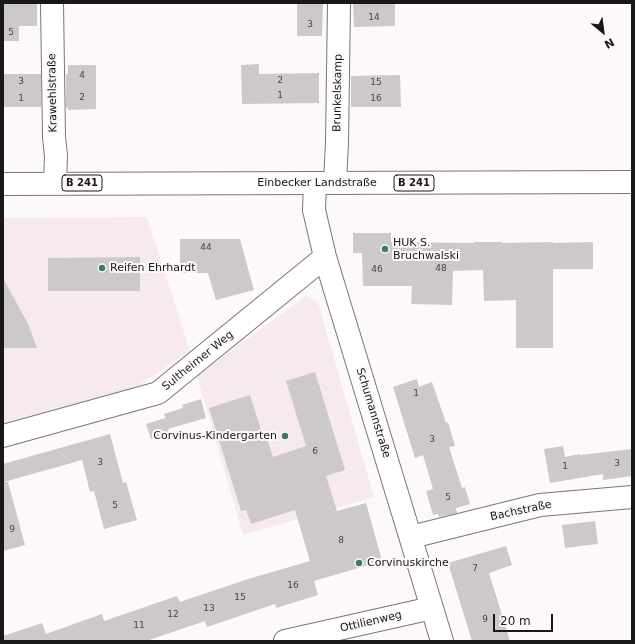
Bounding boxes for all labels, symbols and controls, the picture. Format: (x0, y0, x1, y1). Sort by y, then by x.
north arrow (583, 12, 623, 52)
house number: 14 (368, 13, 380, 23)
house number: 3 (307, 20, 313, 30)
house number: 5 (8, 28, 14, 38)
text: N (602, 35, 616, 51)
street label: Krawehlstraße (46, 53, 60, 133)
street label: Brunkelskamp (331, 54, 345, 132)
house number: 4 (79, 71, 85, 81)
house number: 2 (277, 76, 283, 86)
house number: 3 (18, 77, 24, 87)
house number: 15 (370, 78, 382, 88)
house number: 1 (277, 91, 283, 101)
house number: 2 (79, 93, 85, 103)
house number: 1 (18, 94, 24, 104)
house number: 16 (370, 94, 382, 104)
road number: B 241 (62, 175, 102, 191)
road number: B 241 (394, 175, 434, 191)
street label: Einbecker Landstraße (257, 176, 377, 190)
place label: HUK S. Bruchwalski (393, 236, 459, 262)
house number: 44 (200, 243, 212, 253)
marker: HUK S. Bruchwalski (380, 244, 390, 254)
place label: Reifen Ehrhardt (110, 261, 196, 275)
marker: Reifen Ehrhardt (97, 263, 107, 273)
house number: 48 (435, 264, 447, 274)
house number: 46 (371, 265, 383, 275)
street label: Sultheimer Weg (160, 328, 236, 394)
street label: Schumannstraße (353, 366, 393, 460)
house number: 1 (413, 389, 419, 399)
place label: Corvinus-Kindergarten (153, 429, 277, 443)
marker: Corvinus-Kindergarten (280, 431, 290, 441)
house number: 3 (429, 435, 435, 445)
house number: 6 (312, 447, 318, 457)
house number: 3 (97, 458, 103, 468)
house number: 3 (614, 459, 620, 469)
house number: 1 (562, 462, 568, 472)
house number: 5 (445, 493, 451, 503)
street label: Bachstraße (489, 498, 553, 524)
house number: 5 (112, 501, 118, 511)
house number: 9 (9, 525, 15, 535)
house number: 8 (338, 536, 344, 546)
place label: Corvinuskirche (367, 556, 449, 570)
marker: Corvinuskirche (354, 558, 364, 568)
house number: 7 (472, 564, 478, 574)
house number: 16 (287, 581, 299, 591)
house number: 15 (234, 593, 246, 603)
house number: 13 (203, 604, 215, 614)
scale bar (495, 606, 555, 632)
street label: Ottilienweg (339, 608, 403, 636)
house number: 12 (167, 610, 179, 620)
text: 20 m (500, 614, 531, 628)
house number: 9 (482, 615, 488, 625)
house number: 11 (133, 621, 145, 631)

